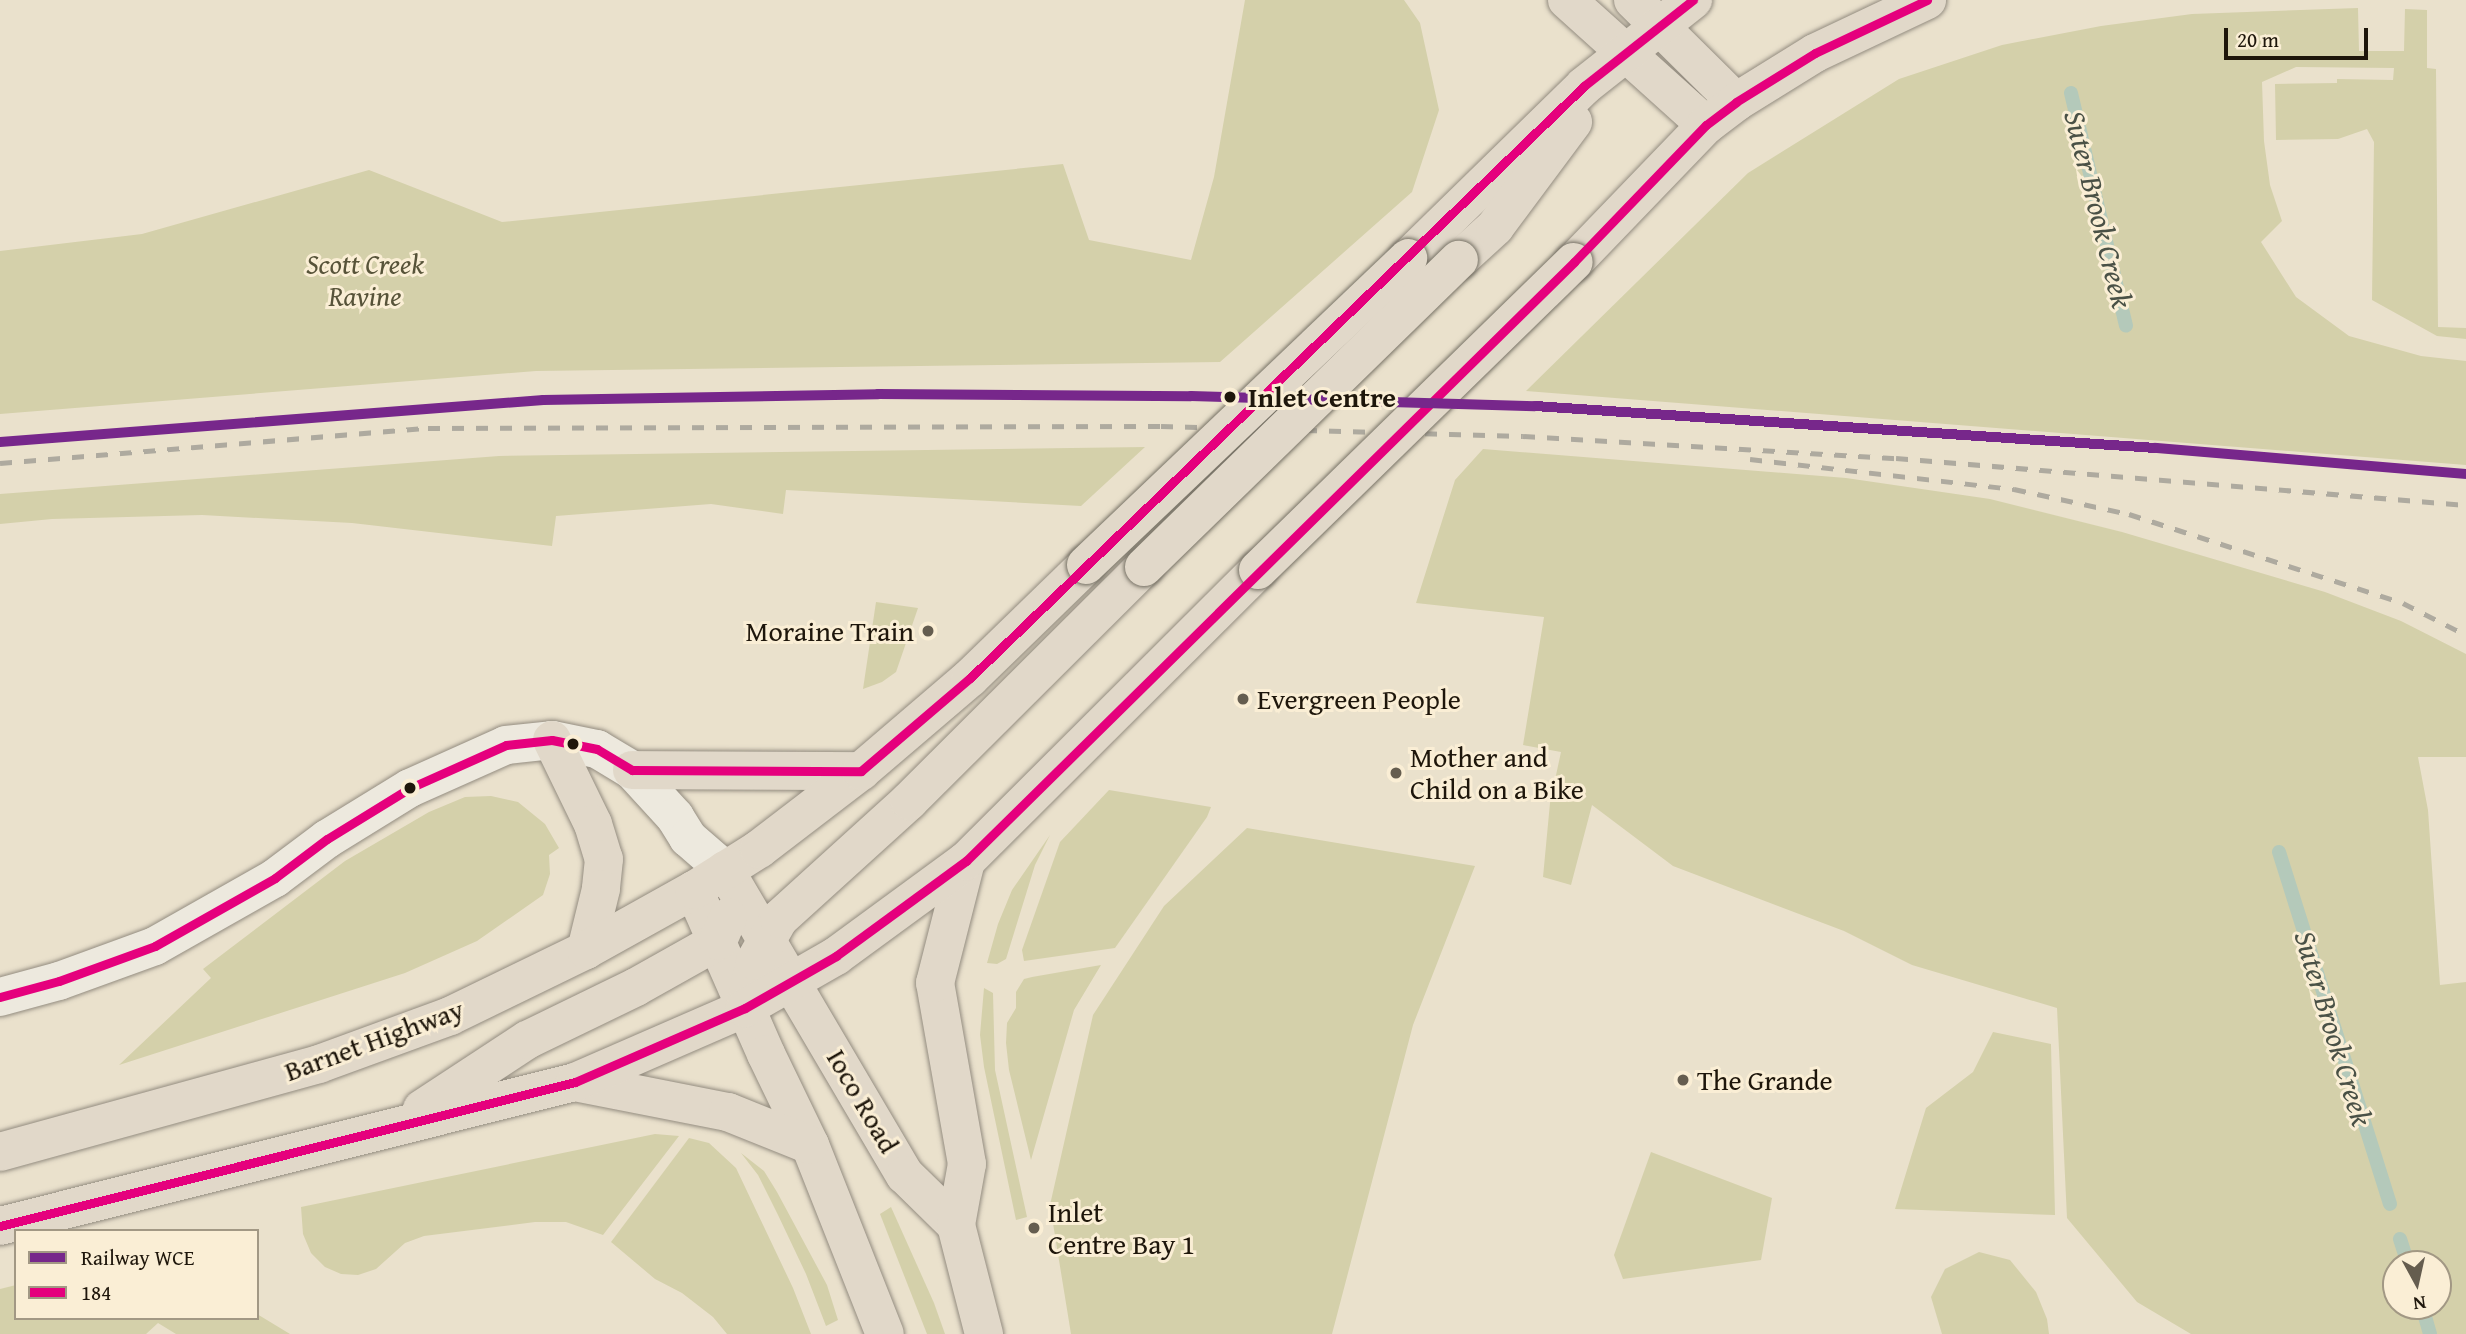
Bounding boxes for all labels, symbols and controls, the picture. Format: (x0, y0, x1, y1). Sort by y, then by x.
scale bar (2228, 14, 2372, 58)
text: 20 m (2237, 24, 2279, 55)
water label: Suter Brook Creek (2057, 106, 2141, 312)
park label: Scott Creek Ravine (306, 247, 424, 313)
place label: Inlet Centre (1248, 380, 1396, 414)
marker: Inlet Centre (1219, 386, 1241, 408)
place label: Moraine Train (746, 614, 914, 648)
marker: Moraine Train (920, 623, 936, 639)
place label: Evergreen People (1257, 682, 1461, 716)
marker: Evergreen People (1235, 691, 1251, 707)
unlabelled marker (566, 737, 580, 751)
place label: Mother and Child on a Bike (1410, 740, 1584, 806)
marker: Mother and Child on a Bike (1388, 765, 1404, 781)
unlabelled marker (403, 781, 417, 795)
water label: Suter Brook Creek (2287, 926, 2381, 1130)
street label: Barnet Highway (280, 992, 468, 1088)
street label: Ioco Road (820, 1043, 906, 1159)
place label: The Grande (1697, 1063, 1833, 1097)
marker: The Grande (1675, 1072, 1691, 1088)
place label: Inlet Centre Bay 1 (1048, 1195, 1195, 1261)
marker: Inlet Centre Bay 1 (1026, 1220, 1042, 1236)
legend (14, 1229, 259, 1320)
text: Railway WCE (81, 1242, 194, 1273)
north arrow (2382, 1250, 2452, 1320)
text: 184 (81, 1277, 111, 1308)
text: N (2411, 1289, 2428, 1319)

